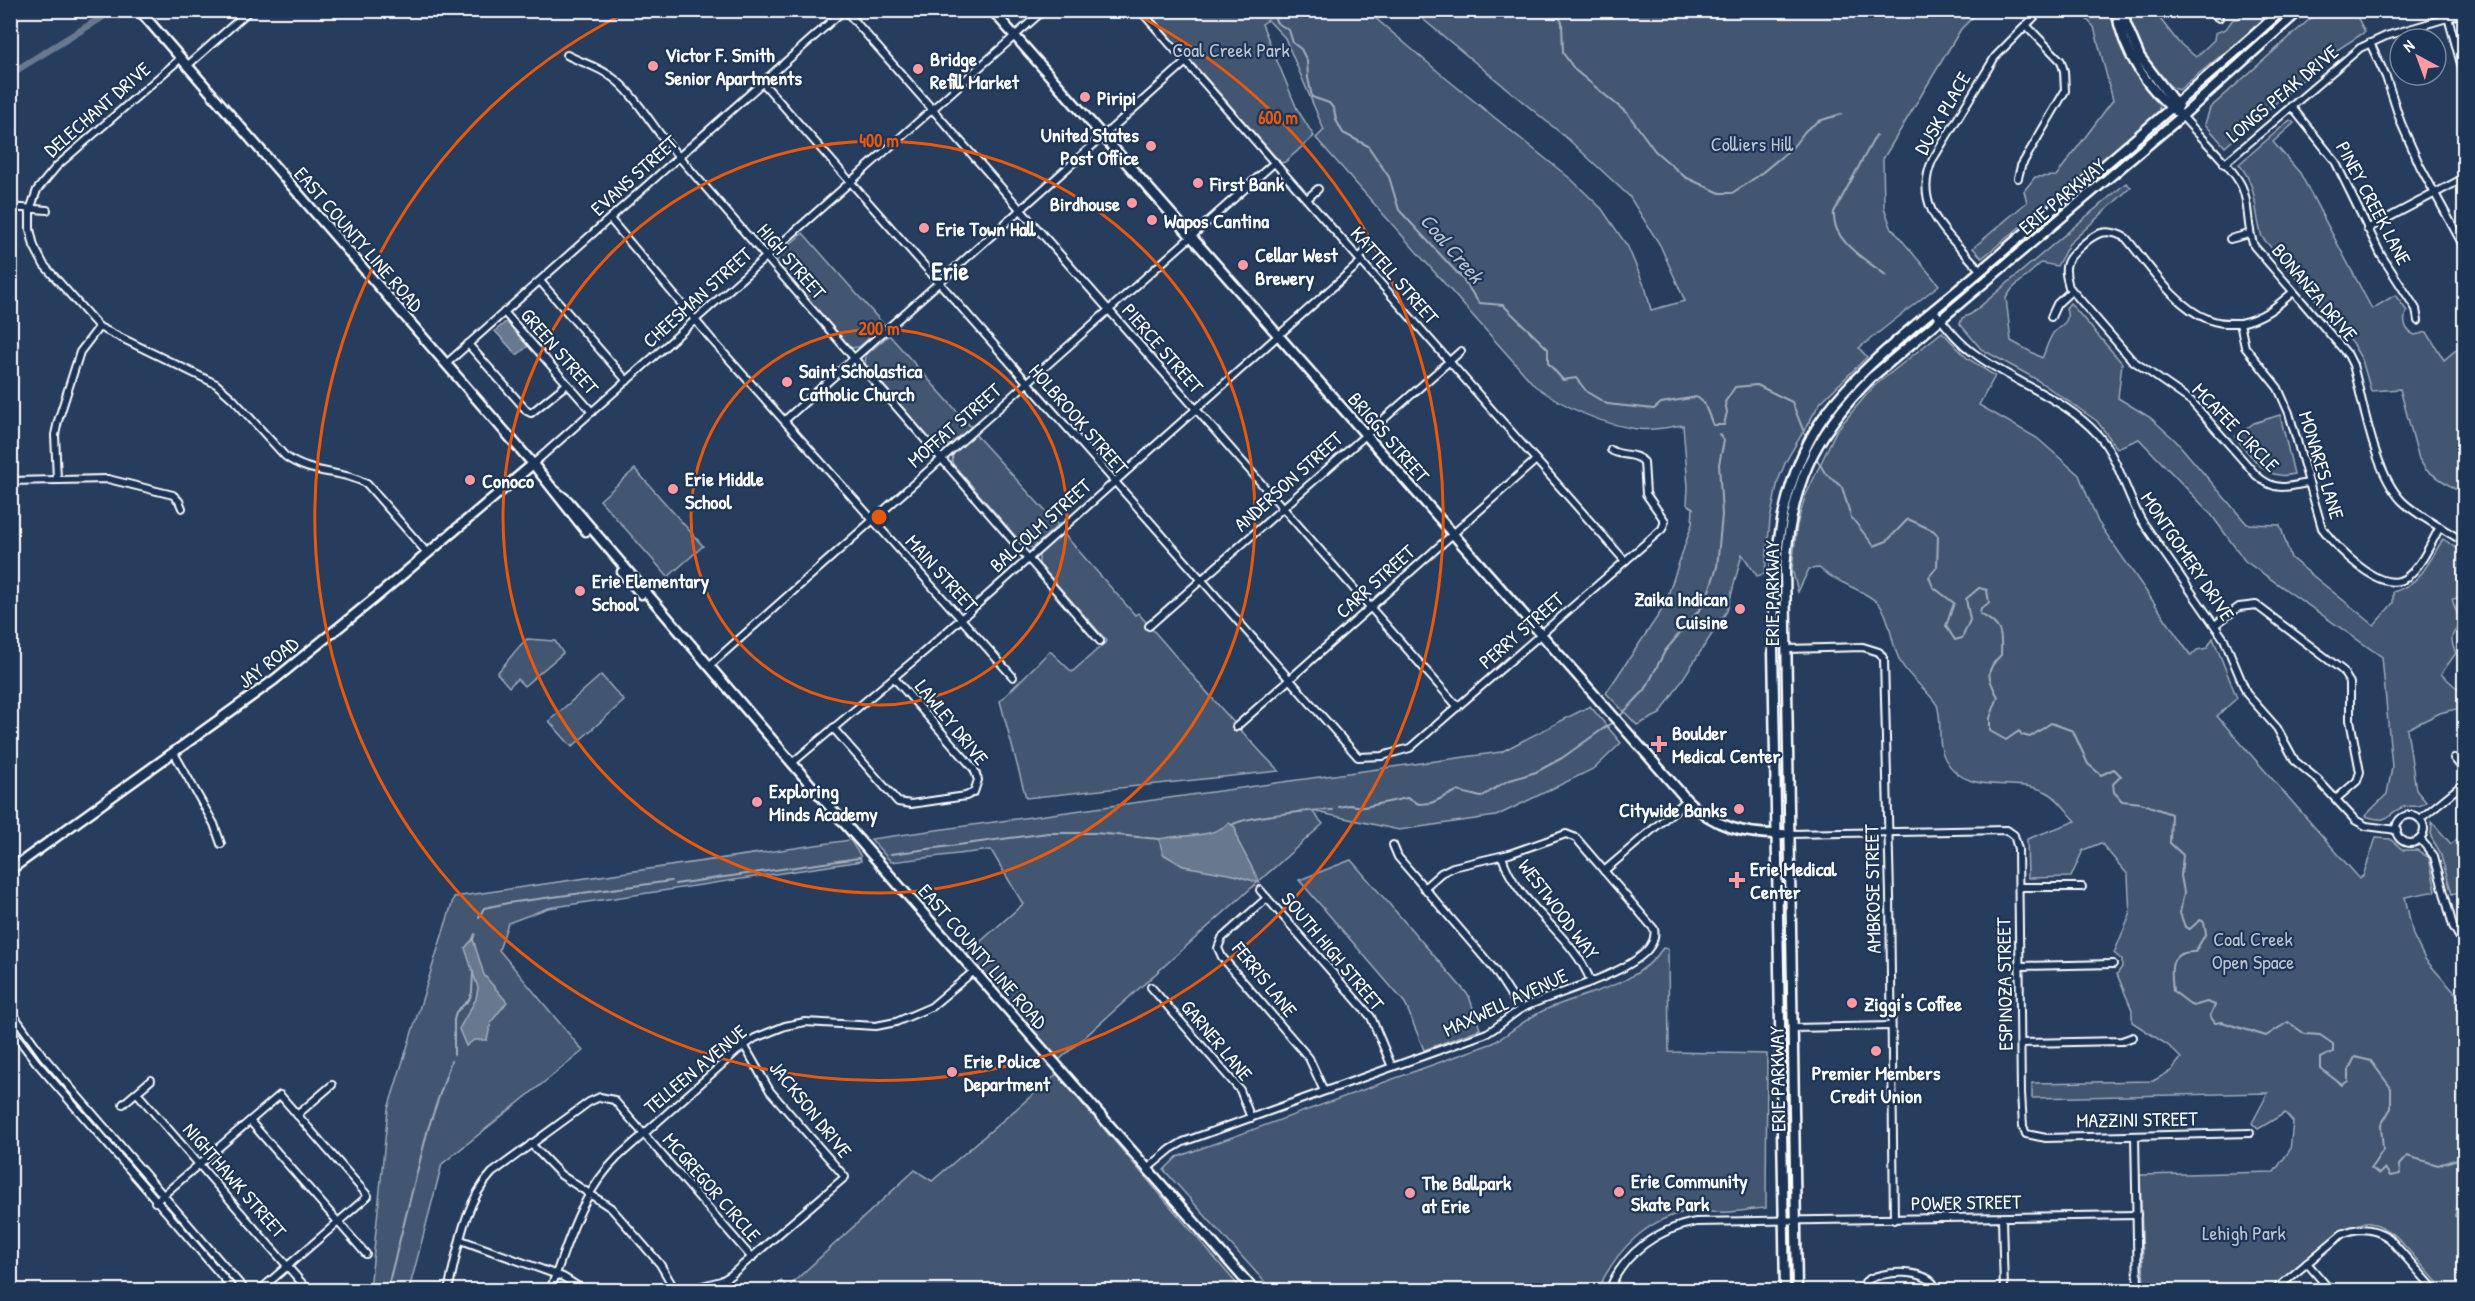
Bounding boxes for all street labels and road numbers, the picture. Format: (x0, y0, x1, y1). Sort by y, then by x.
street label: LONGS PEAK DRIVE (2220, 38, 2344, 148)
street label: DELECHANT DRIVE (38, 55, 156, 163)
street label: DUSK PLACE (1907, 67, 1977, 159)
street label: EVANS STREET (584, 128, 684, 221)
street label: PINEY CREEK LANE (2330, 136, 2418, 270)
street label: ERIE PARKWAY (2013, 152, 2111, 240)
street label: EAST COUNTY LINE ROAD (288, 161, 430, 318)
street label: HIGH STREET (752, 217, 833, 305)
street label: KATTELL STREET (1345, 220, 1446, 330)
street label: BONANZA DRIVE (2266, 237, 2364, 347)
street label: CHEESMAN STREET (636, 240, 758, 353)
street label: PIERCE STREET (1116, 297, 1210, 399)
street label: GREEN STREET (515, 302, 605, 400)
street label: HOLBROOK STREET (1023, 358, 1135, 481)
street label: MOFFAT STREET (901, 376, 1007, 473)
street label: MCAFEE CIRCLE (2187, 376, 2286, 478)
street label: BRIGGS STREET (1342, 386, 1436, 488)
street label: MONARES LANE (2293, 408, 2351, 523)
street label: ANDERSON STREET (1228, 424, 1349, 537)
street label: BALCOLM STREET (983, 472, 1097, 578)
street label: MONTGOMERY DRIVE (2135, 486, 2241, 626)
street label: MAIN STREET (900, 528, 985, 618)
street label: CARR STREET (1330, 538, 1421, 624)
street label: ERIE PARKWAY (1758, 540, 1785, 646)
street label: PERRY STREET (1473, 585, 1570, 675)
street label: JAY ROAD (232, 629, 304, 694)
street label: LAWLEY DRIVE (909, 674, 995, 770)
street label: AMBROSE STREET (1857, 823, 1887, 954)
street label: WESTWOOD WAY (1512, 853, 1606, 965)
street label: EAST COUNTY LINE ROAD (912, 878, 1054, 1035)
street label: SOUTH HIGH STREET (1275, 886, 1391, 1016)
street label: ESPINOZA STREET (1989, 917, 2019, 1051)
street label: FERRIS LANE (1226, 935, 1304, 1022)
street label: MAXWELL AVENUE (1438, 961, 1572, 1043)
street label: GARNER LANE (1175, 994, 1259, 1086)
street label: TELLEEN AVENUE (638, 1018, 752, 1120)
street label: ERIE PARKWAY (1763, 1026, 1791, 1132)
street label: JACKSON DRIVE (764, 1055, 859, 1163)
street label: MAZZINI STREET (2076, 1104, 2198, 1134)
street label: NIGHTHAWK STREET (177, 1116, 293, 1244)
street label: MCGREGOR CIRCLE (657, 1127, 767, 1248)
street label: POWER STREET (1911, 1188, 2022, 1216)

